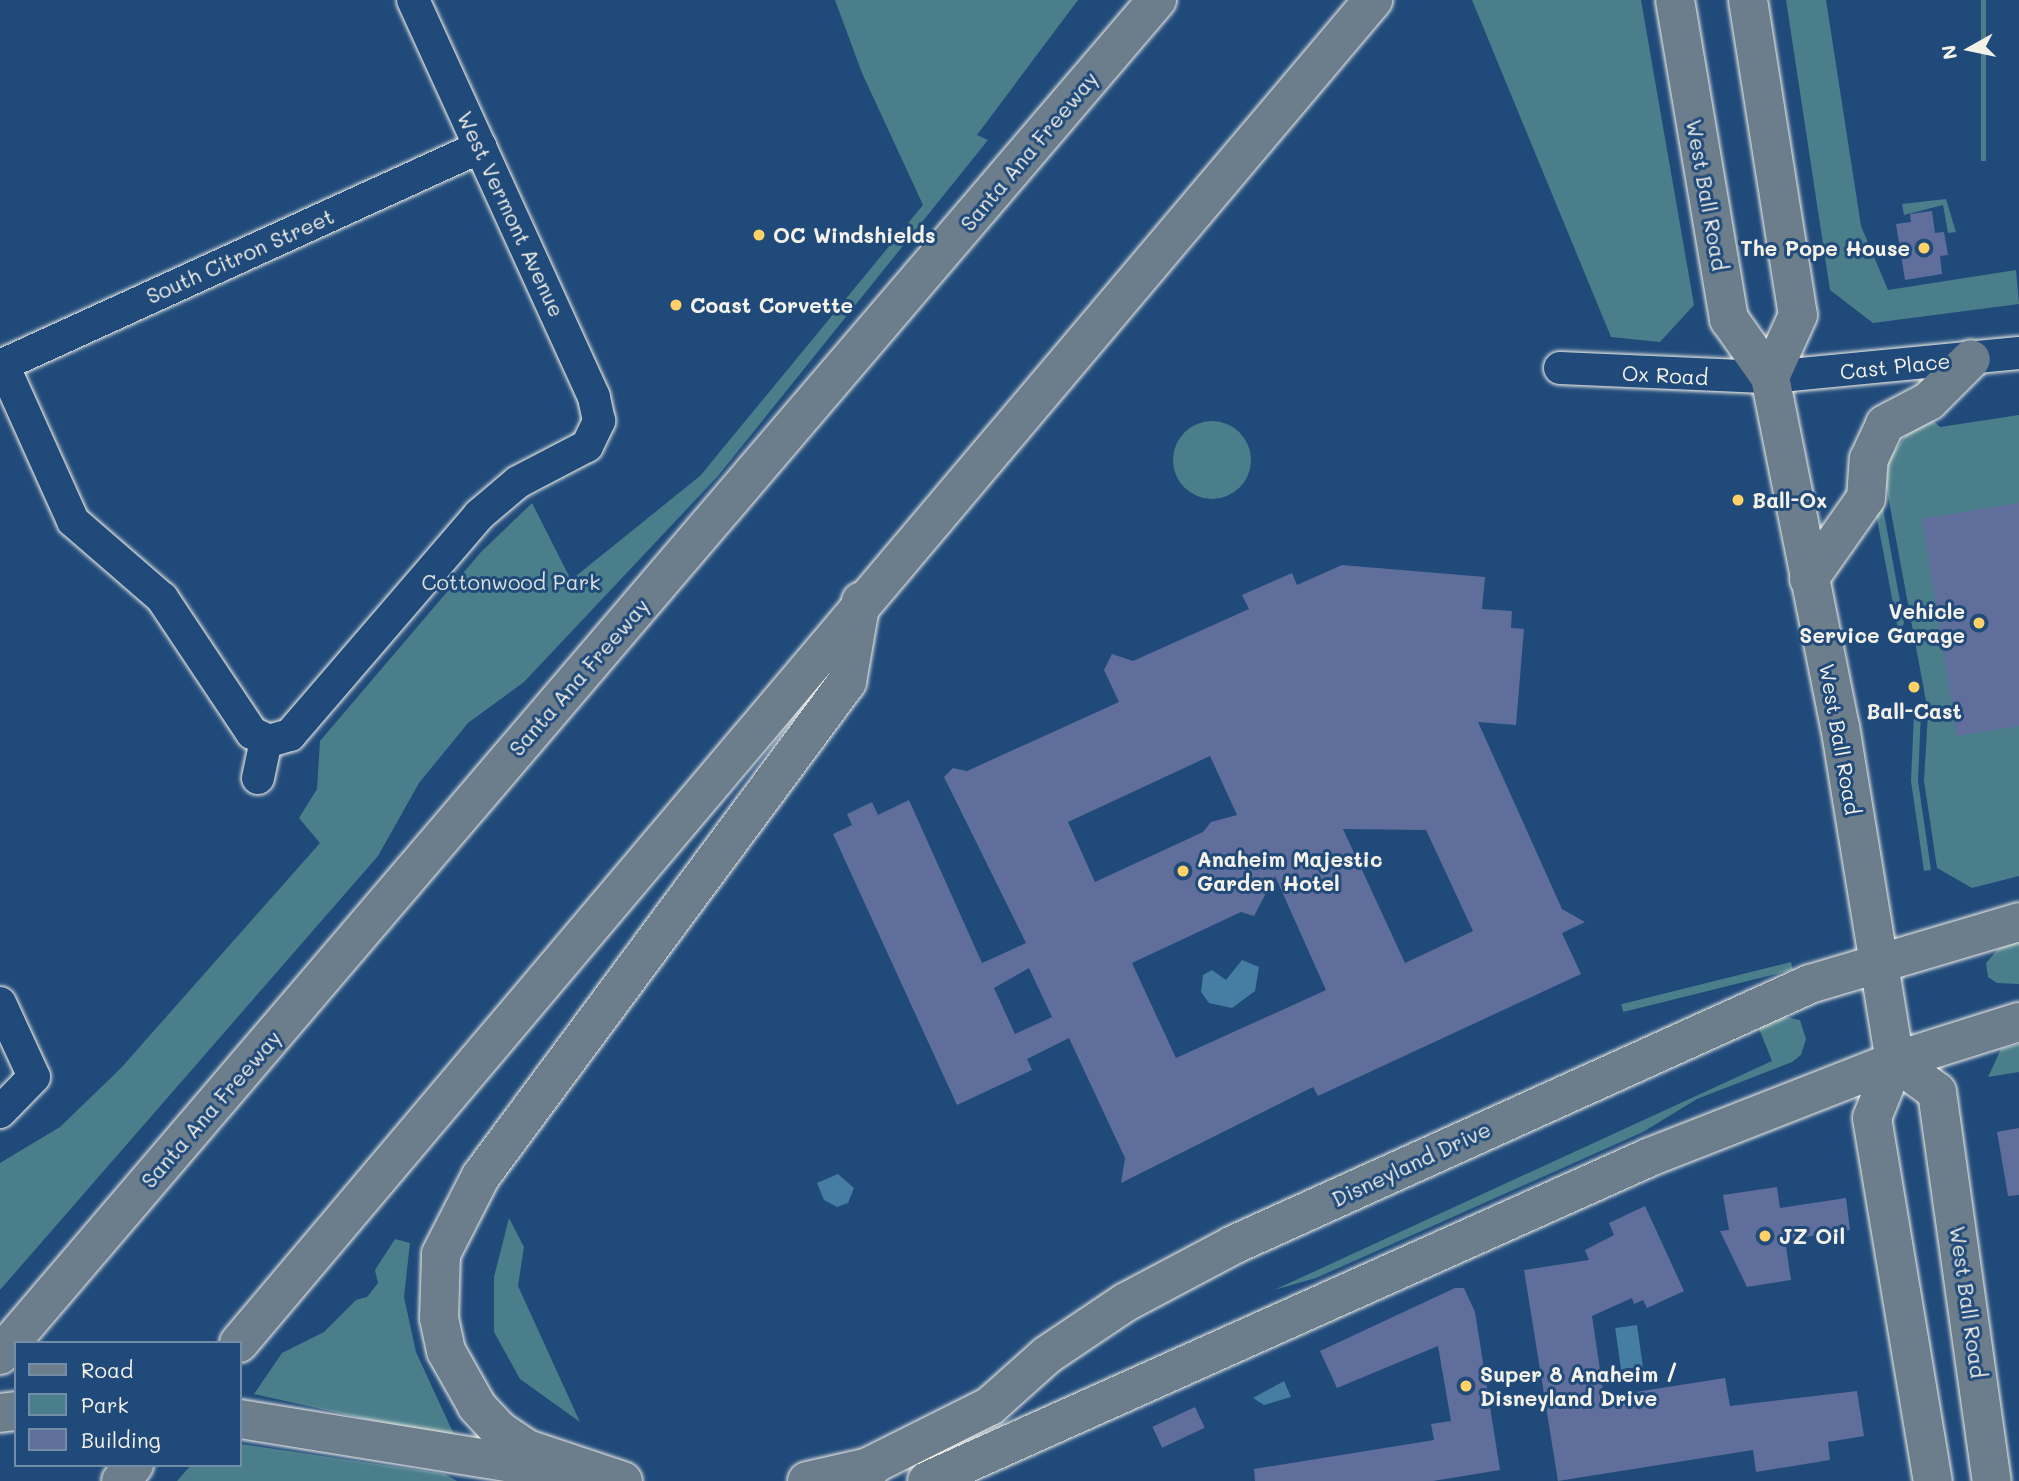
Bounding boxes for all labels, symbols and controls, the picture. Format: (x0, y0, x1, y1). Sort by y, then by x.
north arrow (1935, 14, 2005, 84)
text: N (1935, 43, 1962, 61)
street label: Santa Ana Freeway (955, 66, 1103, 236)
street label: West Vermont Avenue (452, 107, 570, 321)
street label: West Ball Road (1681, 117, 1733, 273)
street label: South Citron Street (142, 203, 338, 309)
place label: OC Windshields (773, 222, 935, 248)
marker: OC Windshields (751, 227, 767, 243)
place label: The Pope House (1740, 235, 1910, 261)
marker: The Pope House (1916, 240, 1932, 256)
place label: Coast Corvette (690, 292, 853, 318)
marker: Coast Corvette (668, 297, 684, 313)
street label: Cast Place (1839, 348, 1951, 384)
street label: Ox Road (1621, 360, 1709, 390)
place label: Ball-Ox (1752, 487, 1827, 513)
marker: Ball-Ox (1730, 492, 1746, 508)
park label: Cottonwood Park (422, 569, 600, 595)
street label: Santa Ana Freeway (504, 593, 654, 761)
place label: Vehicle Service Garage (1799, 598, 1965, 648)
marker: Vehicle Service Garage (1971, 615, 1987, 631)
street label: West Ball Road (1814, 661, 1866, 817)
marker: Ball-Cast (1906, 679, 1922, 695)
place label: Ball-Cast (1866, 698, 1962, 724)
place label: Anaheim Majestic Garden Hotel (1197, 846, 1382, 896)
marker: Anaheim Majestic Garden Hotel (1175, 863, 1191, 879)
street label: Santa Ana Freeway (136, 1025, 286, 1193)
street label: Disneyland Drive (1328, 1116, 1494, 1212)
place label: JZ Oil (1779, 1223, 1845, 1249)
street label: West Ball Road (1945, 1224, 1991, 1380)
marker: JZ Oil (1757, 1228, 1773, 1244)
legend (14, 1341, 242, 1467)
text: Road (81, 1356, 133, 1383)
place label: Super 8 Anaheim / Disneyland Drive (1480, 1361, 1678, 1411)
marker: Super 8 Anaheim / Disneyland Drive (1458, 1378, 1474, 1394)
text: Park (81, 1391, 129, 1418)
text: Building (81, 1426, 161, 1453)

